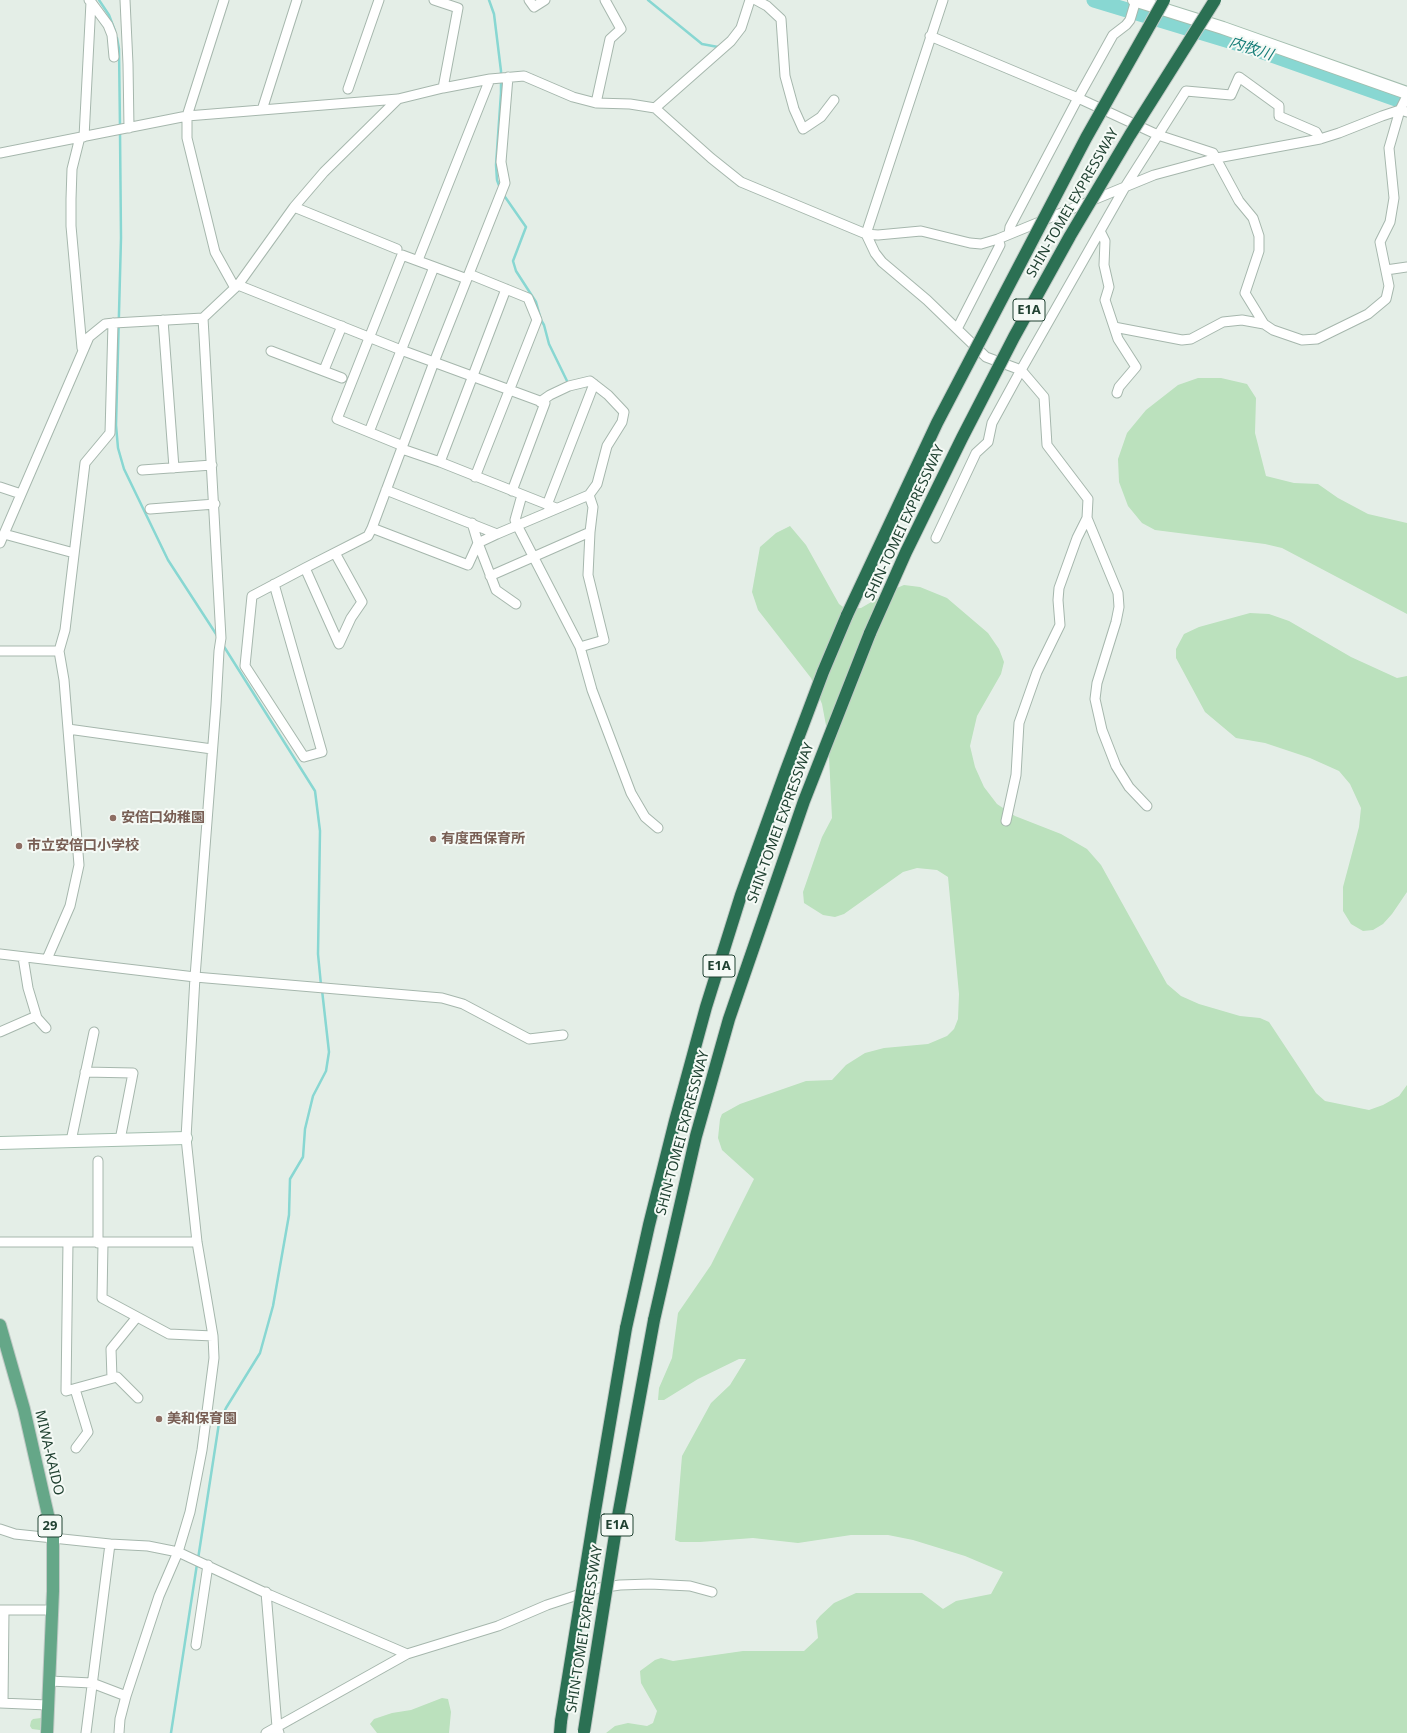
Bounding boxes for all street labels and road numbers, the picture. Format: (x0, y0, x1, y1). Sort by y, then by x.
street label: SHIN-TOMEI EXPRESSWAY (1023, 125, 1123, 281)
road number: E1A (1013, 299, 1045, 321)
street label: SHIN-TOMEI EXPRESSWAY (862, 443, 948, 603)
street label: SHIN-TOMEI EXPRESSWAY (744, 740, 818, 906)
road number: E1A (703, 955, 735, 977)
street label: SHIN-TOMEI EXPRESSWAY (653, 1049, 713, 1217)
street label: MIWA-KAIDO (31, 1409, 67, 1497)
road number: E1A (601, 1514, 633, 1536)
road number: 29 (38, 1515, 62, 1537)
street label: SHIN-TOMEI EXPRESSWAY (563, 1544, 607, 1714)

